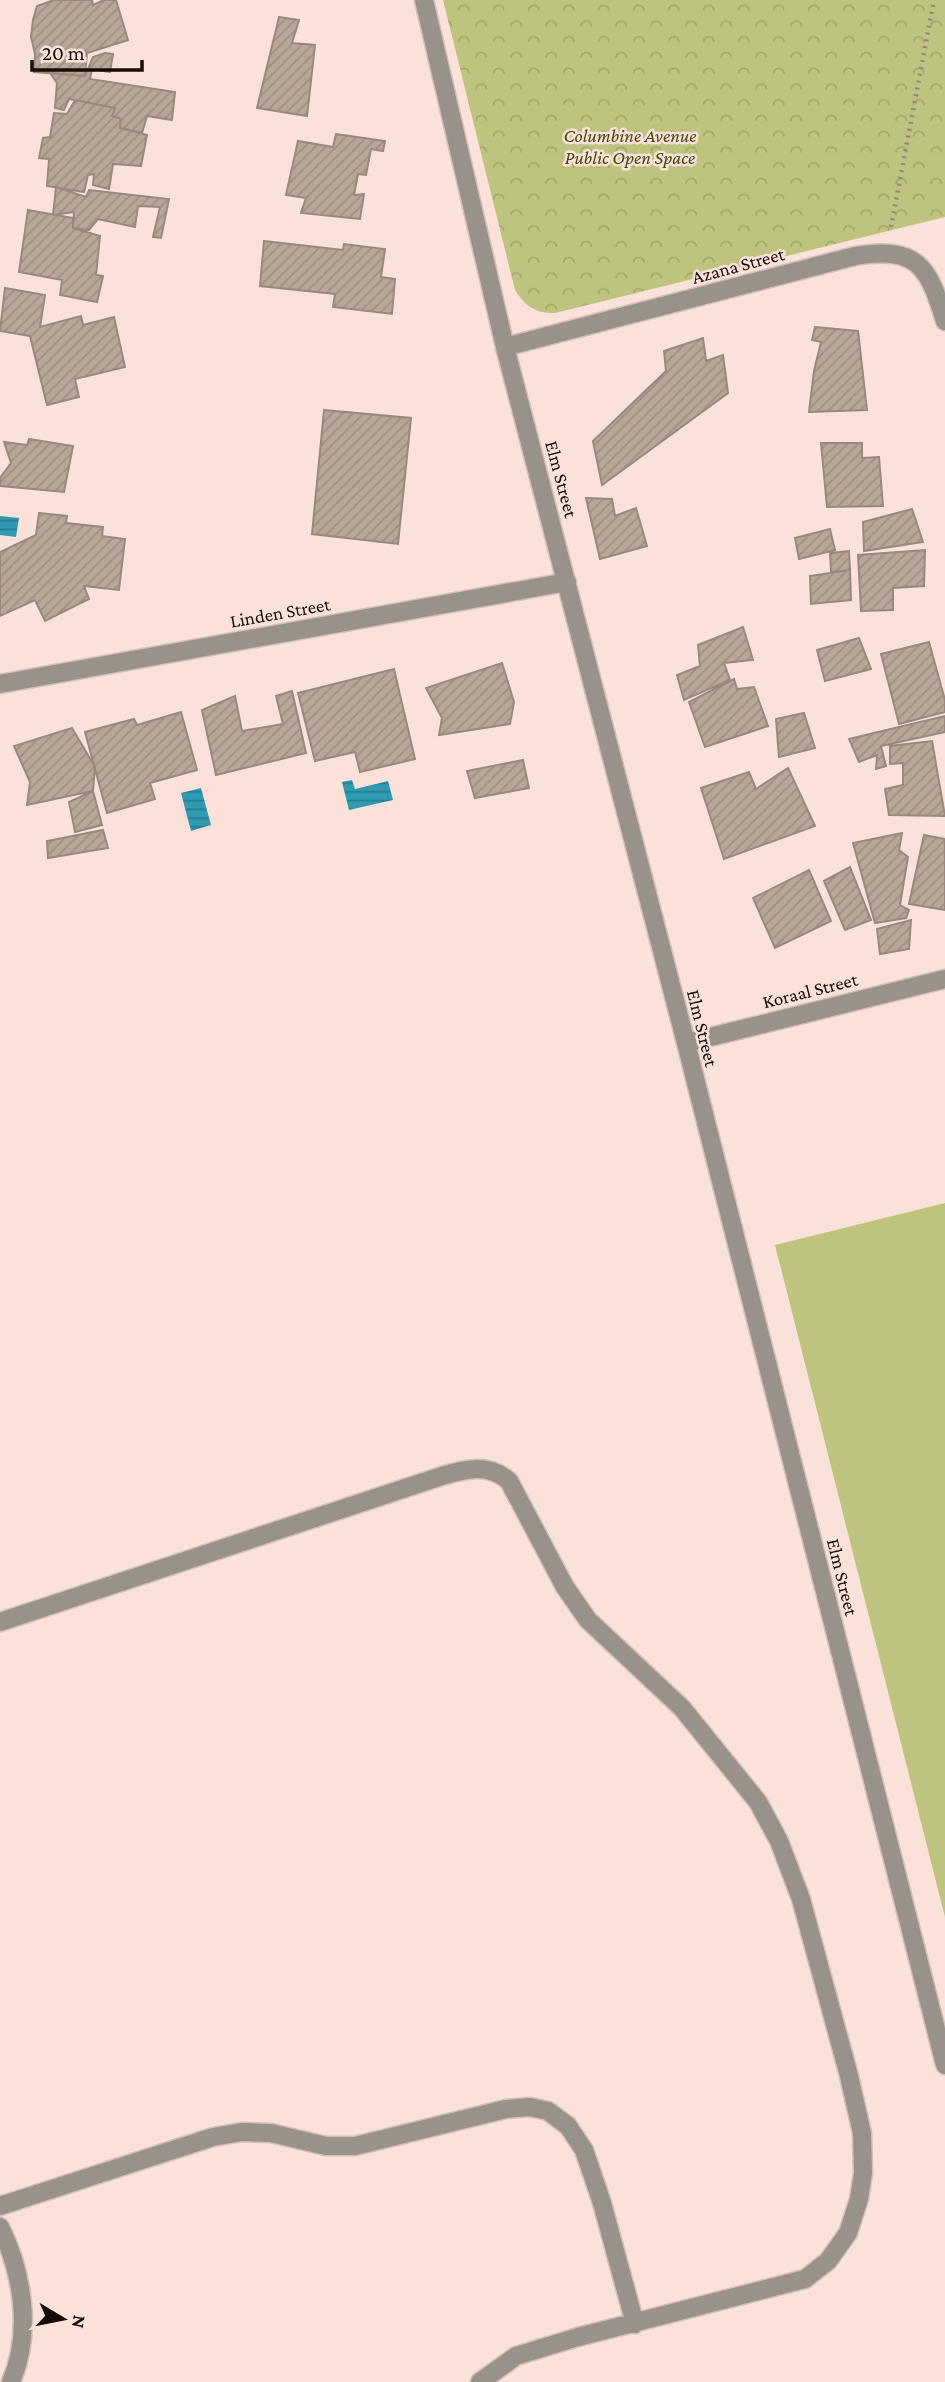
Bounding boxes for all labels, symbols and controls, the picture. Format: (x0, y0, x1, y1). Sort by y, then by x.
scale bar (32, 28, 142, 72)
text: 20 m (42, 41, 85, 65)
park label: Columbine Avenue Public Open Space (563, 125, 697, 168)
street label: Azana Street (690, 243, 787, 288)
street label: Elm Street (541, 438, 582, 521)
street label: Linden Street (228, 593, 332, 632)
street label: Koraal Street (760, 968, 860, 1012)
street label: Elm Street (683, 987, 722, 1070)
street label: Elm Street (823, 1536, 862, 1619)
north arrow (28, 2284, 98, 2354)
text: N (68, 2314, 91, 2330)

